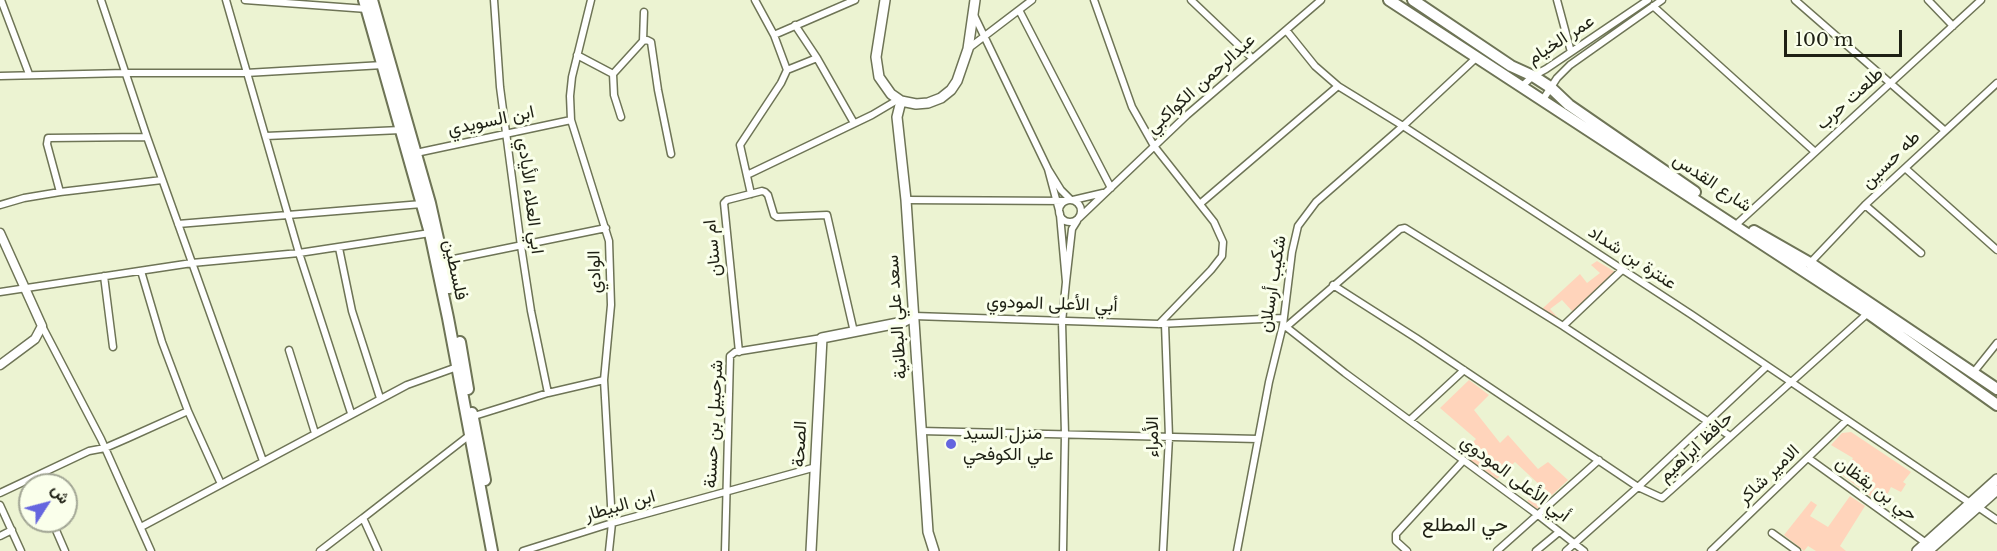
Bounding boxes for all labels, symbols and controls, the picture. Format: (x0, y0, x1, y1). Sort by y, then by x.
street label: عمر الخيام (1524, 10, 1598, 70)
scale bar (1787, 18, 1906, 56)
street label: عبدالرحمن الكواكبي (1142, 29, 1260, 139)
text: 100 m (1795, 29, 1853, 51)
street label: طلعت حرب (1812, 63, 1888, 135)
street label: ابن السويدي (446, 101, 536, 141)
street label: طه حسين (1857, 127, 1925, 193)
street label: ابي العلاء الأيادي (512, 137, 548, 255)
street label: شارع القدس (1668, 149, 1756, 217)
street label: ام سنان (699, 218, 727, 278)
street label: عنترة بن شداد (1584, 221, 1680, 295)
street label: شكيب أرسلان (1255, 234, 1291, 334)
street label: فلسطين (438, 238, 472, 302)
street label: الوادي (583, 250, 607, 294)
street label: سعد علي البطانية (882, 254, 912, 380)
street label: أبي الأعلى المودوي (986, 291, 1118, 317)
street label: شرحبيل بن حسنة (700, 359, 728, 489)
street label: حافظ ابراهيم (1654, 407, 1738, 487)
street label: الأمراء (1142, 416, 1164, 458)
street label: الصحة (788, 420, 812, 468)
place label: منزل السيد علي الكوفحي (963, 423, 1054, 466)
street label: أبي الأعلى المودوي (1456, 431, 1574, 527)
marker: منزل السيد علي الكوفحي (944, 437, 958, 451)
street label: الامير شاكر (1734, 440, 1804, 510)
street label: حي بن يقظان (1831, 452, 1921, 526)
north arrow (18, 473, 78, 533)
text: ش (47, 480, 75, 507)
street label: ابن البيطار (582, 486, 658, 526)
district label: حي المطلع (1422, 513, 1508, 537)

